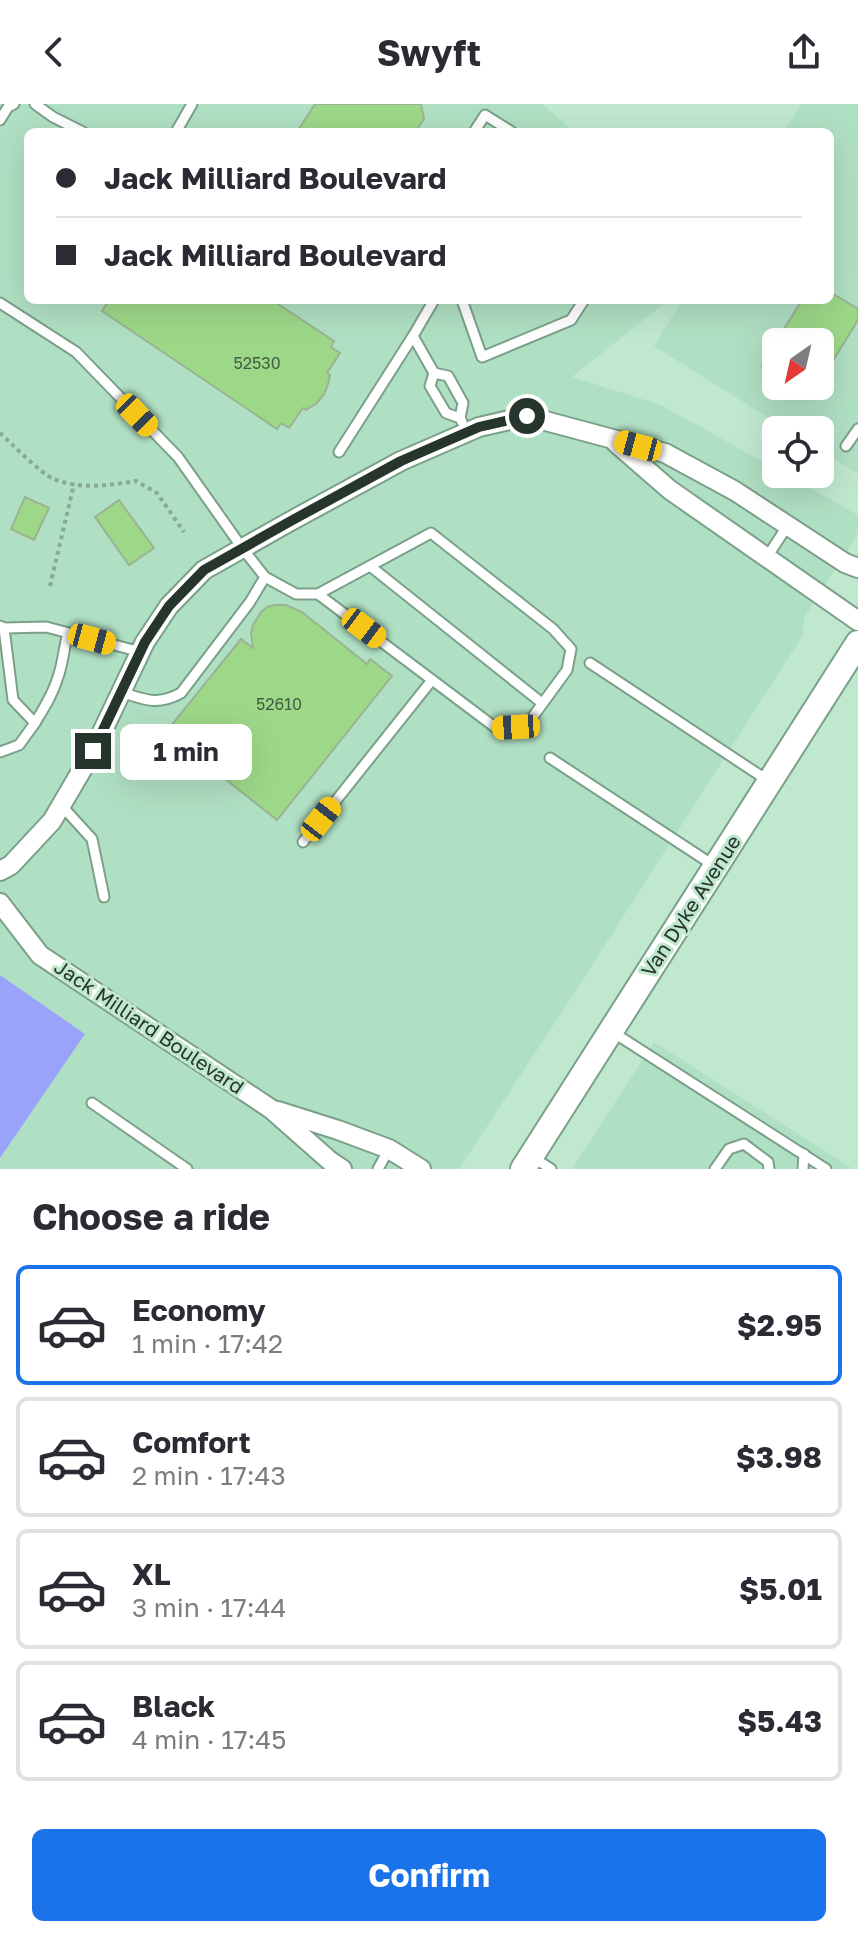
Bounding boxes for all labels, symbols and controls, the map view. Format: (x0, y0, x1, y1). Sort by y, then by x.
icon: back (32, 30, 76, 74)
icon: share (782, 30, 826, 74)
text: Swyft (377, 31, 481, 74)
text: Jack Milliard Boulevard (104, 160, 447, 196)
text: Jack Milliard Boulevard (104, 237, 447, 273)
north arrow (762, 328, 834, 400)
map controls (762, 328, 834, 488)
house number: 52530 (233, 353, 281, 373)
car (112, 389, 162, 441)
route start (509, 398, 545, 434)
button: locate (762, 416, 834, 488)
car (612, 428, 664, 464)
car (338, 604, 390, 652)
car (66, 621, 118, 657)
house number: 52610 (256, 694, 302, 714)
car (491, 714, 541, 740)
callout: 1 min (121, 723, 253, 779)
route end (75, 733, 111, 769)
text: 1 min (153, 736, 219, 767)
car (297, 793, 345, 845)
street label: Van Dyke Avenue (635, 830, 745, 981)
street label: Jack Milliard Boulevard (50, 954, 249, 1099)
text: Choose a ride (32, 1195, 270, 1238)
icon: car (36, 1289, 108, 1361)
text: Economy (132, 1292, 266, 1328)
text: $2.95 (737, 1307, 822, 1343)
text: 1 min · 17:42 (132, 1328, 283, 1359)
icon: car (36, 1421, 108, 1493)
text: Comfort (132, 1424, 251, 1460)
text: $3.98 (736, 1439, 822, 1475)
text: 2 min · 17:43 (132, 1460, 286, 1491)
icon: car (36, 1553, 108, 1625)
text: XL (132, 1556, 171, 1592)
text: $5.01 (739, 1571, 822, 1607)
text: 3 min · 17:44 (132, 1592, 286, 1623)
icon: car (36, 1685, 108, 1757)
text: Black (132, 1688, 215, 1724)
text: $5.43 (737, 1703, 822, 1739)
text: 4 min · 17:45 (132, 1724, 286, 1755)
button: Confirm (32, 1829, 826, 1921)

